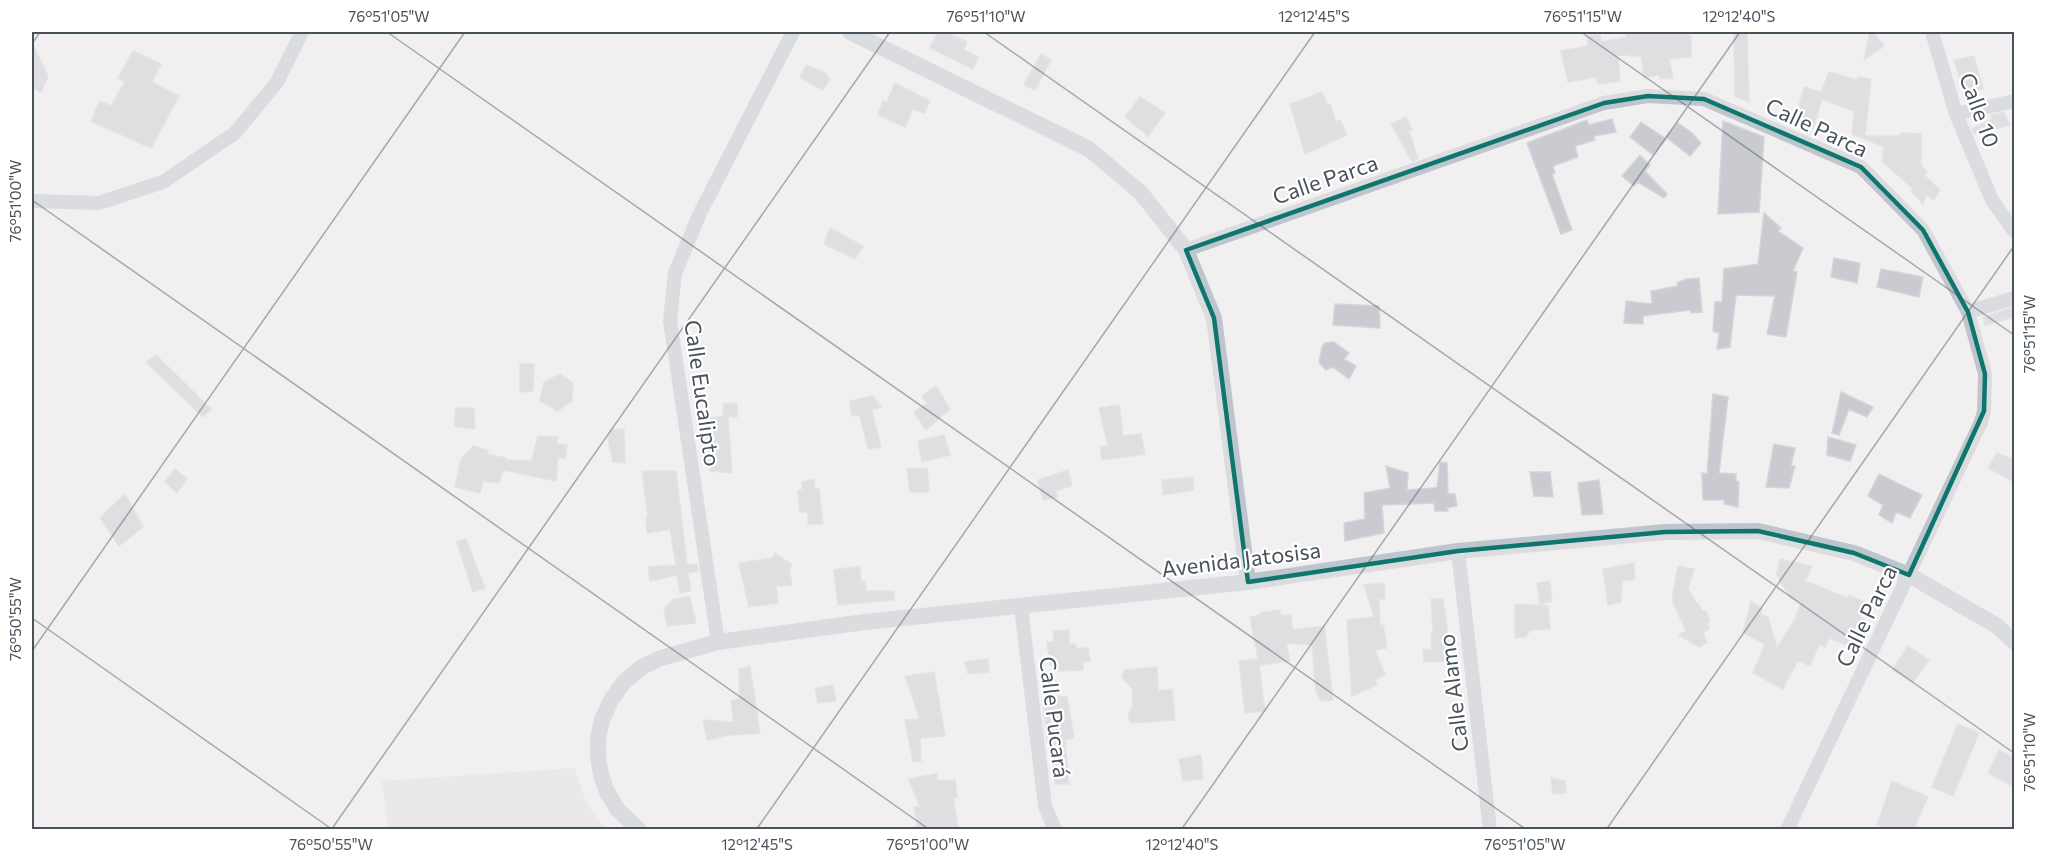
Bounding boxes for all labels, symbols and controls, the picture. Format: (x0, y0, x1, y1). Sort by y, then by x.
text: 76°51'05"W (348, 7, 430, 25)
text: 76°51'10"W (946, 7, 1026, 25)
text: 12°12'45"S (1278, 7, 1350, 25)
text: 76°51'15"W (1544, 7, 1622, 25)
text: 12°12'40"S (1703, 7, 1776, 25)
street label: Calle 10 (1954, 69, 2006, 151)
street label: Calle Parca (1762, 92, 1872, 162)
street label: Calle Parca (1269, 148, 1381, 210)
text: 76°51'00"W (6, 160, 24, 242)
text: 76°51'15"W (2020, 295, 2038, 373)
street label: Calle Eucalipto (679, 318, 727, 468)
street label: Avenida Jatosisa (1160, 536, 1322, 582)
street label: Calle Parca (1830, 561, 1902, 671)
text: 76°50'55"W (6, 577, 24, 661)
street label: Calle Alamo (1432, 633, 1474, 753)
street label: Calle Pucará (1034, 655, 1076, 779)
text: 76°51'10"W (2020, 712, 2038, 792)
text: 76°50'55"W (289, 835, 373, 853)
text: 12°12'45"S (721, 835, 793, 853)
text: 76°51'00"W (887, 835, 969, 853)
text: 12°12'40"S (1146, 835, 1219, 853)
text: 76°51'05"W (1484, 835, 1566, 853)

